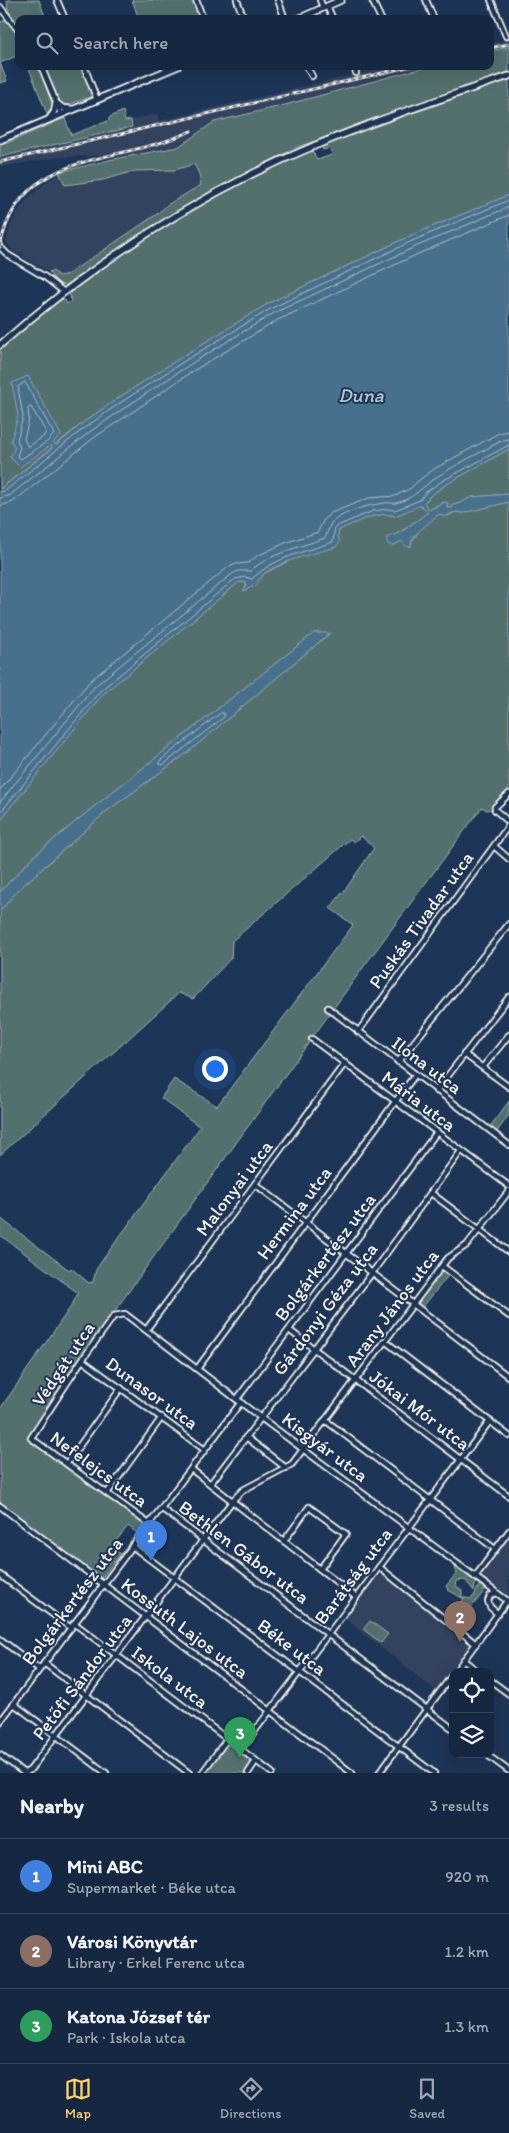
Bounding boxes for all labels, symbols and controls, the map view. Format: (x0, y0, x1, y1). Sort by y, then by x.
search box (15, 15, 494, 70)
icon: search (33, 29, 61, 57)
text: Search here (73, 31, 168, 54)
water label: Duna (338, 383, 385, 407)
street label: Puskás Tivadar utca (364, 847, 478, 993)
street label: Ilona utca (387, 1031, 467, 1099)
your location (202, 1056, 228, 1082)
street label: Mária utca (377, 1066, 461, 1137)
street label: Malonyai utca (191, 1135, 278, 1240)
street label: Hermina utca (252, 1162, 336, 1264)
street label: Bolgárkertész utca (269, 1189, 381, 1325)
street label: Gárdonyi Géza utca (268, 1238, 382, 1380)
street label: Arany János utca (340, 1245, 444, 1371)
street label: Védgát utca (26, 1318, 100, 1410)
street label: Dunasor utca (101, 1352, 203, 1434)
street label: Jókai Mór utca (365, 1365, 475, 1456)
street label: Kisgyár utca (277, 1407, 373, 1487)
street label: Nefelejcs utca (46, 1426, 152, 1512)
street label: Bethlen Gábor utca (174, 1495, 314, 1609)
pin: 1 (135, 1520, 167, 1561)
street label: Barátság utca (309, 1523, 397, 1629)
street label: Bolgárkertész utca (16, 1533, 128, 1669)
street label: Kossuth Lajos utca (117, 1573, 253, 1683)
pin: 2 (444, 1601, 476, 1642)
street label: Petőfi Sándor utca (27, 1609, 137, 1744)
street label: Béke utca (253, 1614, 331, 1681)
street label: Iskola utca (127, 1641, 213, 1713)
map controls (449, 1668, 494, 1758)
button: locate (449, 1668, 494, 1713)
button: layers (449, 1713, 494, 1758)
pin: 3 (224, 1717, 256, 1758)
text: Nearby (20, 1793, 84, 1818)
text: 3 results (429, 1796, 489, 1815)
text: Mini ABC (67, 1855, 143, 1878)
text: 1 (32, 1867, 40, 1886)
text: 920 m (445, 1867, 489, 1886)
text: Supermarket · Béke utca (67, 1878, 236, 1897)
text: Városi Könyvtár (67, 1930, 197, 1953)
text: 2 (32, 1942, 40, 1961)
text: 1.2 km (444, 1942, 489, 1961)
text: Library · Erkel Ferenc utca (67, 1953, 245, 1972)
text: Katona József tér (67, 2005, 210, 2028)
text: 3 (32, 2017, 40, 2036)
text: 1.3 km (444, 2017, 489, 2036)
text: Park · Iskola utca (67, 2028, 185, 2047)
tab: Map (64, 2075, 92, 2122)
tab: Directions (220, 2075, 281, 2122)
tab: Saved (409, 2075, 445, 2122)

